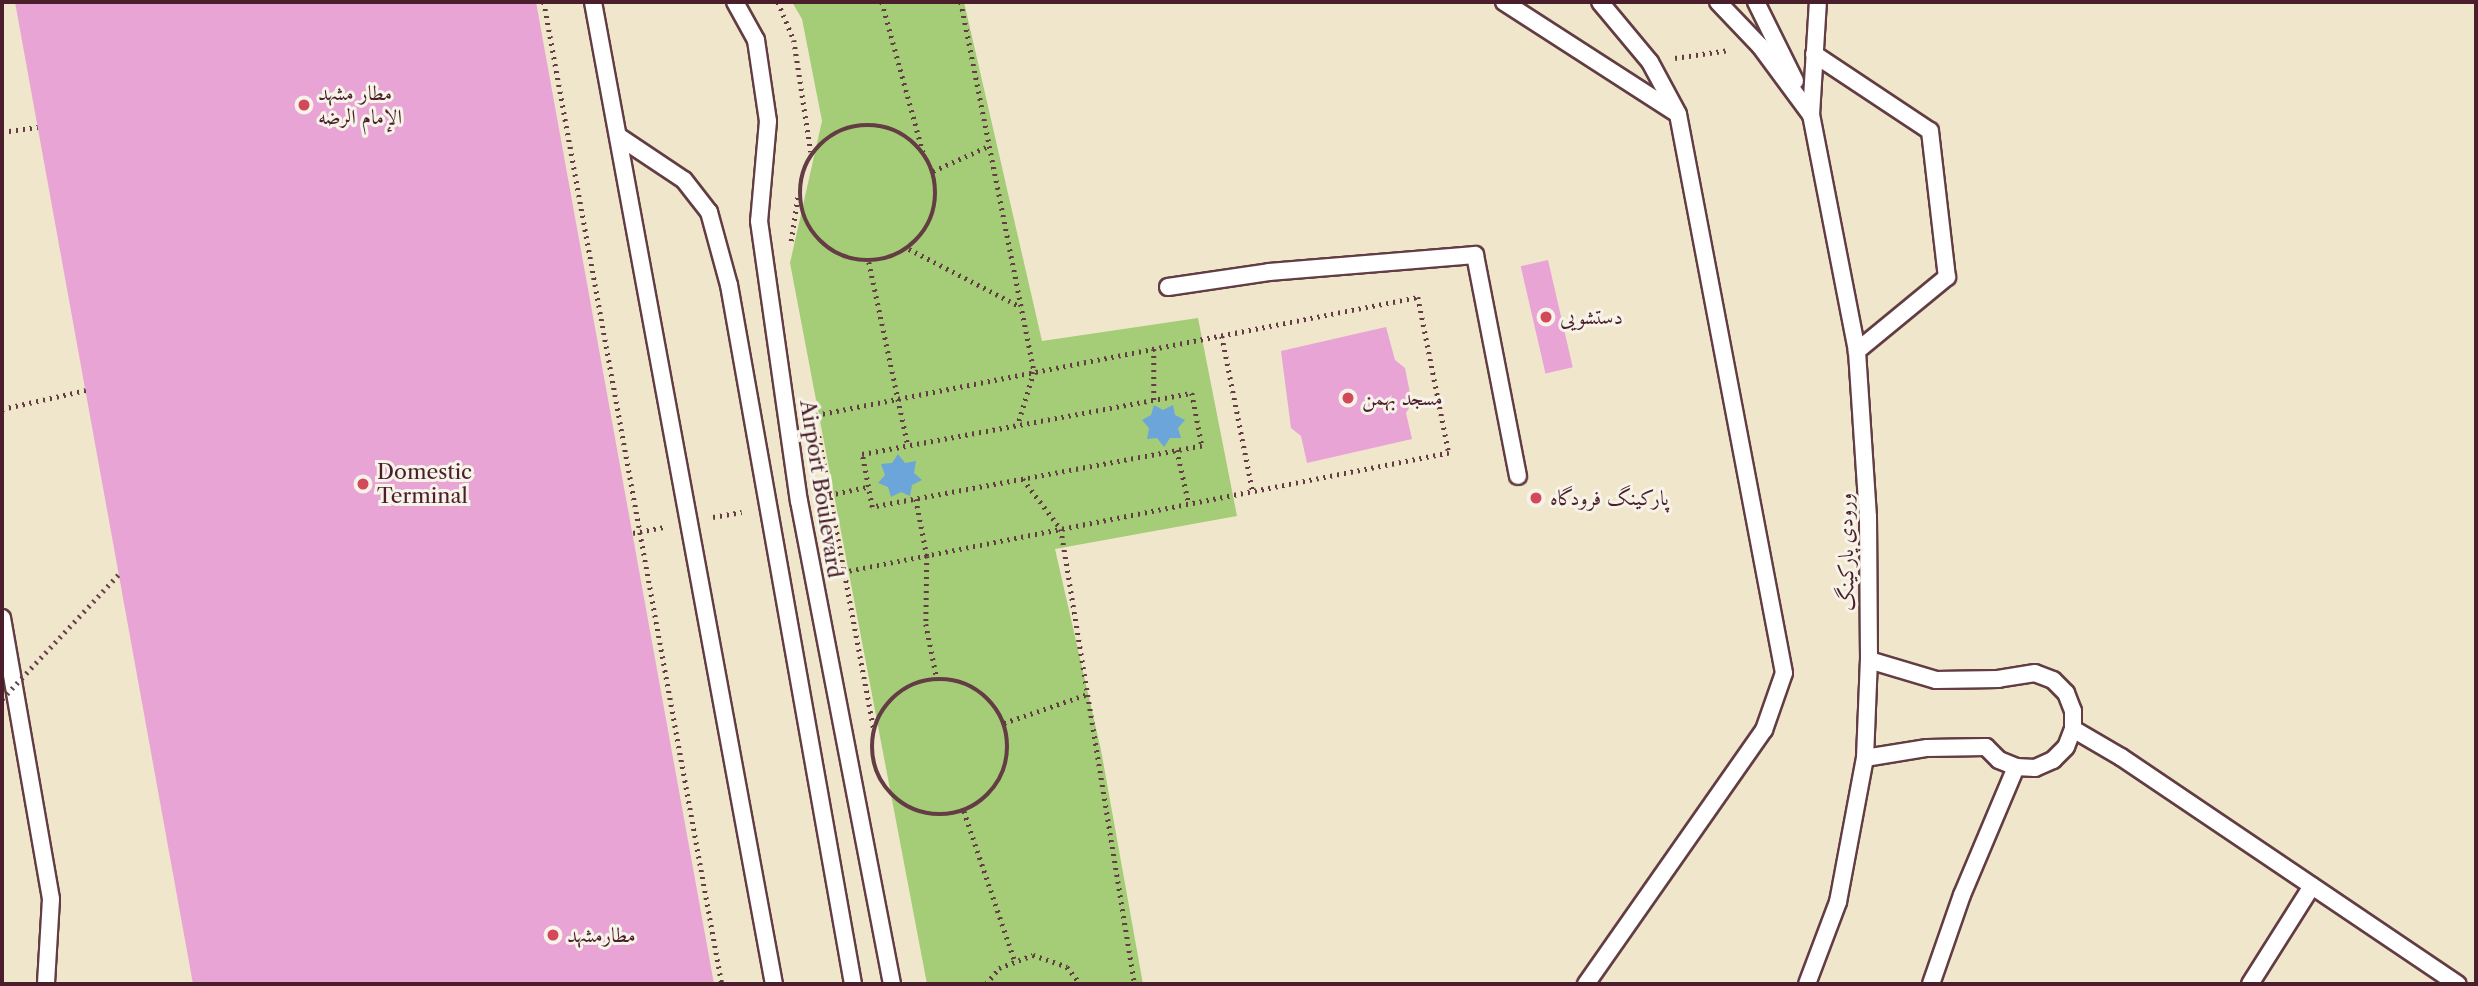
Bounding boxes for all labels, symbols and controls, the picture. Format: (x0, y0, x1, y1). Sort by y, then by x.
place label: مطار مشهد الإمام الرضه (318, 80, 402, 130)
marker: مطار مشهد الإمام الرضه (296, 97, 312, 113)
place label: دستشویی (1560, 304, 1623, 330)
marker: دستشویی (1538, 309, 1554, 325)
place label: مسجد بهمن (1362, 385, 1443, 411)
marker: مسجد بهمن (1340, 390, 1356, 406)
street label: Airport Boulevard (794, 398, 848, 580)
place label: Domestic Terminal (377, 459, 472, 509)
marker: Domestic Terminal (355, 476, 371, 492)
place label: پارکینگ فرودگاه (1550, 485, 1669, 511)
marker: پارکینگ فرودگاه (1528, 490, 1544, 506)
street label: ورودی پارکینگ (1832, 493, 1860, 611)
place label: مطارمشهد (567, 922, 636, 948)
marker: مطارمشهد (545, 927, 561, 943)

